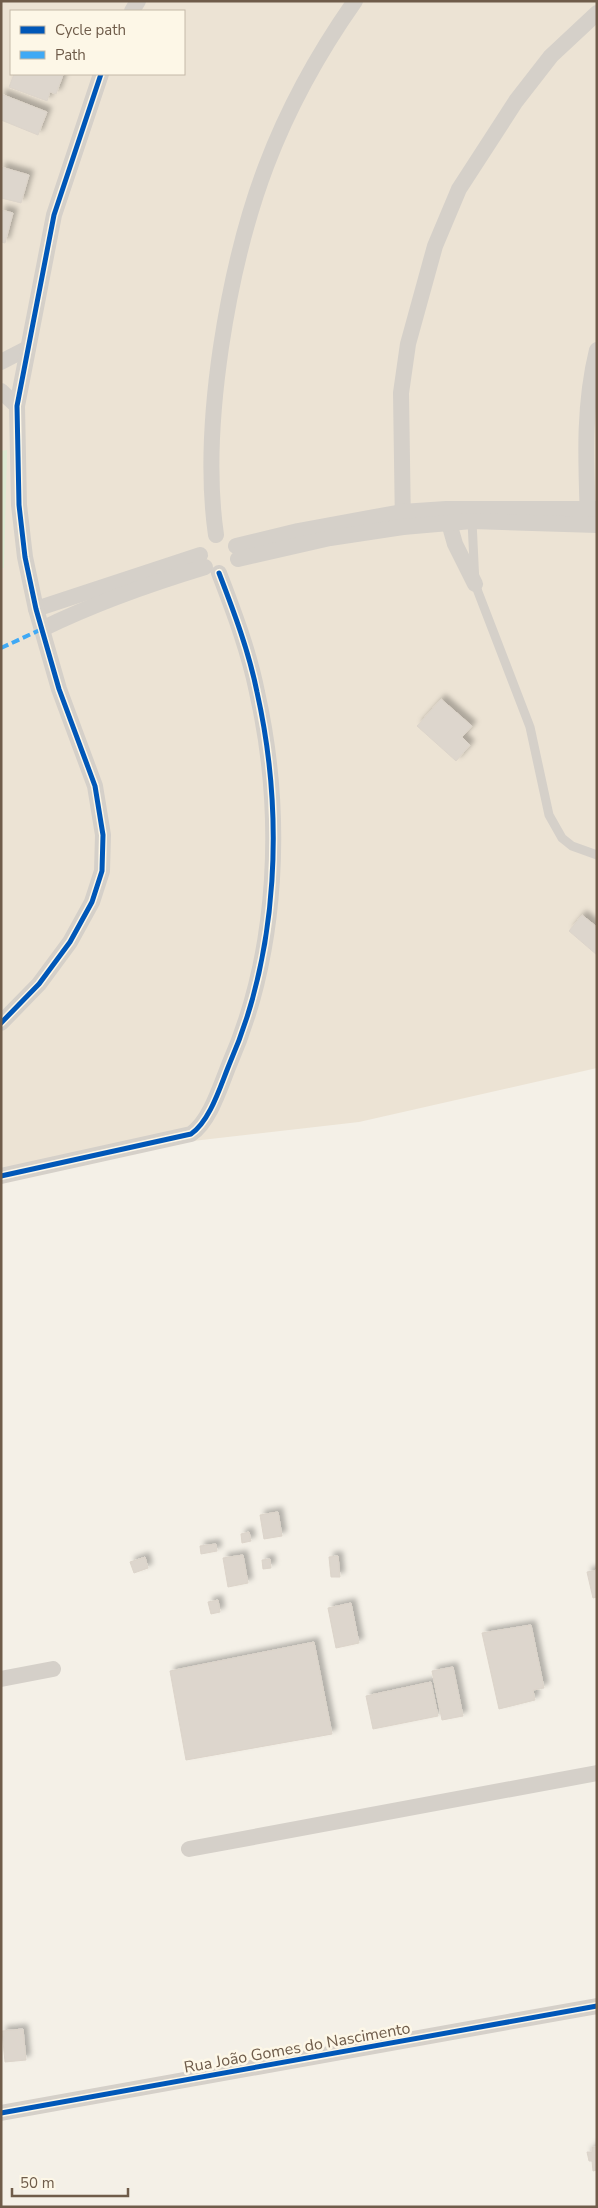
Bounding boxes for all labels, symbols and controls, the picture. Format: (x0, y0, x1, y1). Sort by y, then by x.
legend (10, 10, 185, 75)
text: Cycle path (55, 20, 126, 40)
text: Path (55, 45, 86, 65)
street label: Rua João Gomes do Nascimento (182, 2017, 412, 2079)
scale bar (12, 2166, 129, 2198)
text: 50 m (20, 2173, 55, 2193)

